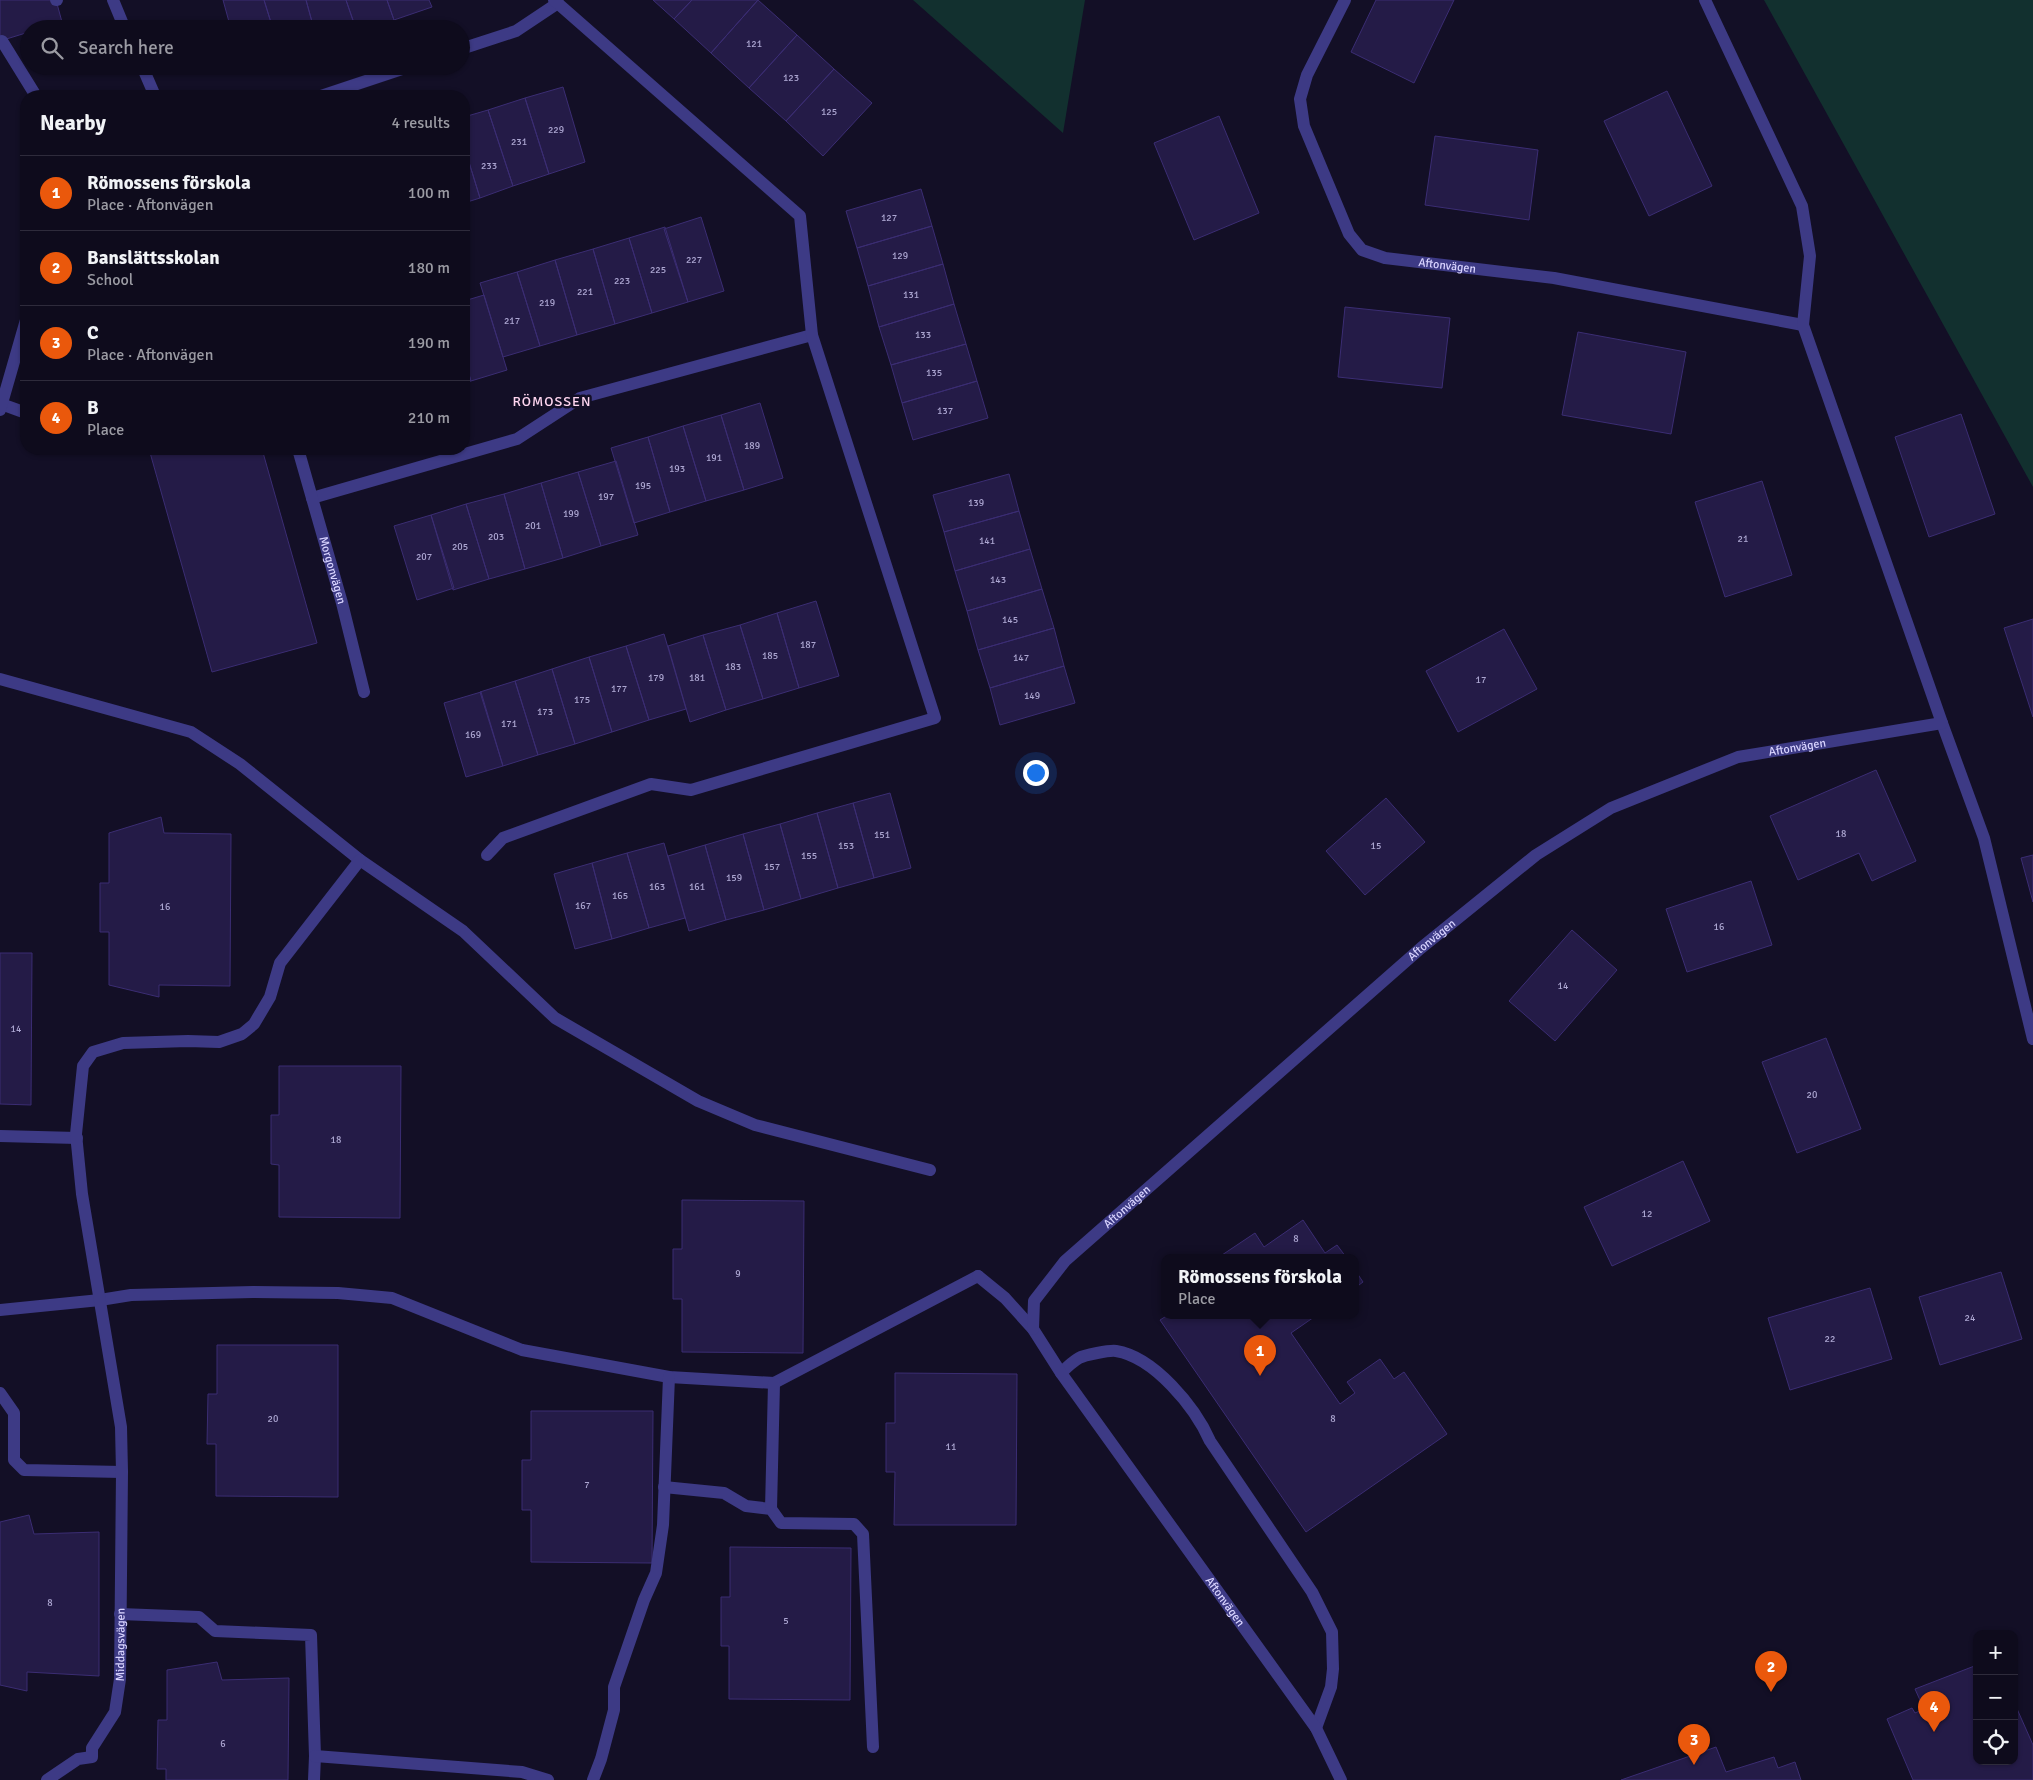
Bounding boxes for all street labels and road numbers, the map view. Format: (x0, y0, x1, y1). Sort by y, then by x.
street label: Aftonvägen (1418, 255, 1477, 276)
street label: Morgonvägen (316, 535, 349, 606)
street label: Aftonvägen (1767, 735, 1827, 759)
street label: Aftonvägen (1404, 916, 1459, 964)
street label: Aftonvägen (1100, 1182, 1154, 1231)
street label: Aftonvägen (1202, 1574, 1248, 1629)
street label: Middagsvägen (112, 1608, 128, 1682)

